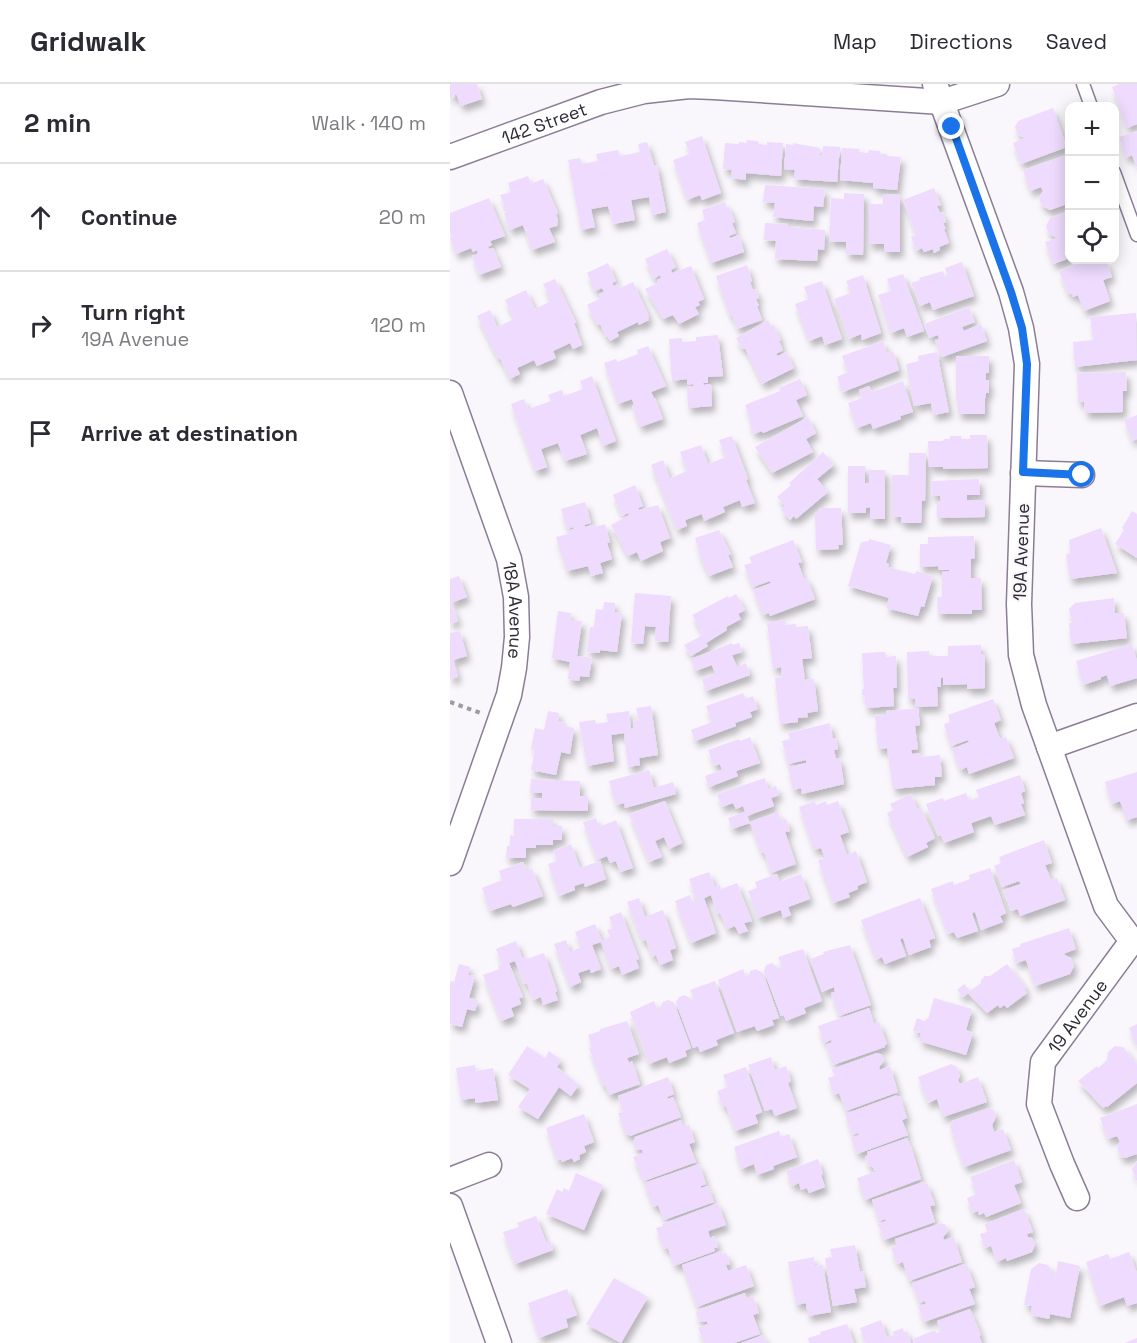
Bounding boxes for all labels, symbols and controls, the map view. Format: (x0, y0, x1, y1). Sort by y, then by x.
text: Gridwalk (30, 23, 146, 59)
text: Map (833, 28, 877, 55)
text: Directions (910, 28, 1013, 55)
text: Saved (1046, 28, 1107, 55)
street label: 142 Street (498, 97, 590, 149)
map controls (1065, 102, 1119, 264)
button: + (1065, 102, 1119, 156)
text: 2 min (24, 106, 91, 140)
text: Walk · 140 m (312, 110, 426, 136)
route end (938, 113, 964, 139)
button: − (1065, 156, 1119, 210)
icon: ahead (24, 201, 57, 234)
text: Continue (81, 203, 177, 231)
text: 20 m (379, 204, 426, 230)
button: locate (1065, 210, 1119, 264)
text: Turn right (81, 298, 186, 326)
icon: right (24, 309, 57, 342)
text: 120 m (370, 312, 426, 338)
text: 19A Avenue (81, 326, 189, 352)
icon: arrive (24, 417, 57, 450)
text: Arrive at destination (81, 419, 298, 447)
route start (1068, 461, 1094, 487)
street label: 19A Avenue (1008, 503, 1034, 601)
street label: 18A Avenue (498, 560, 529, 660)
street label: 19 Avenue (1042, 974, 1112, 1057)

